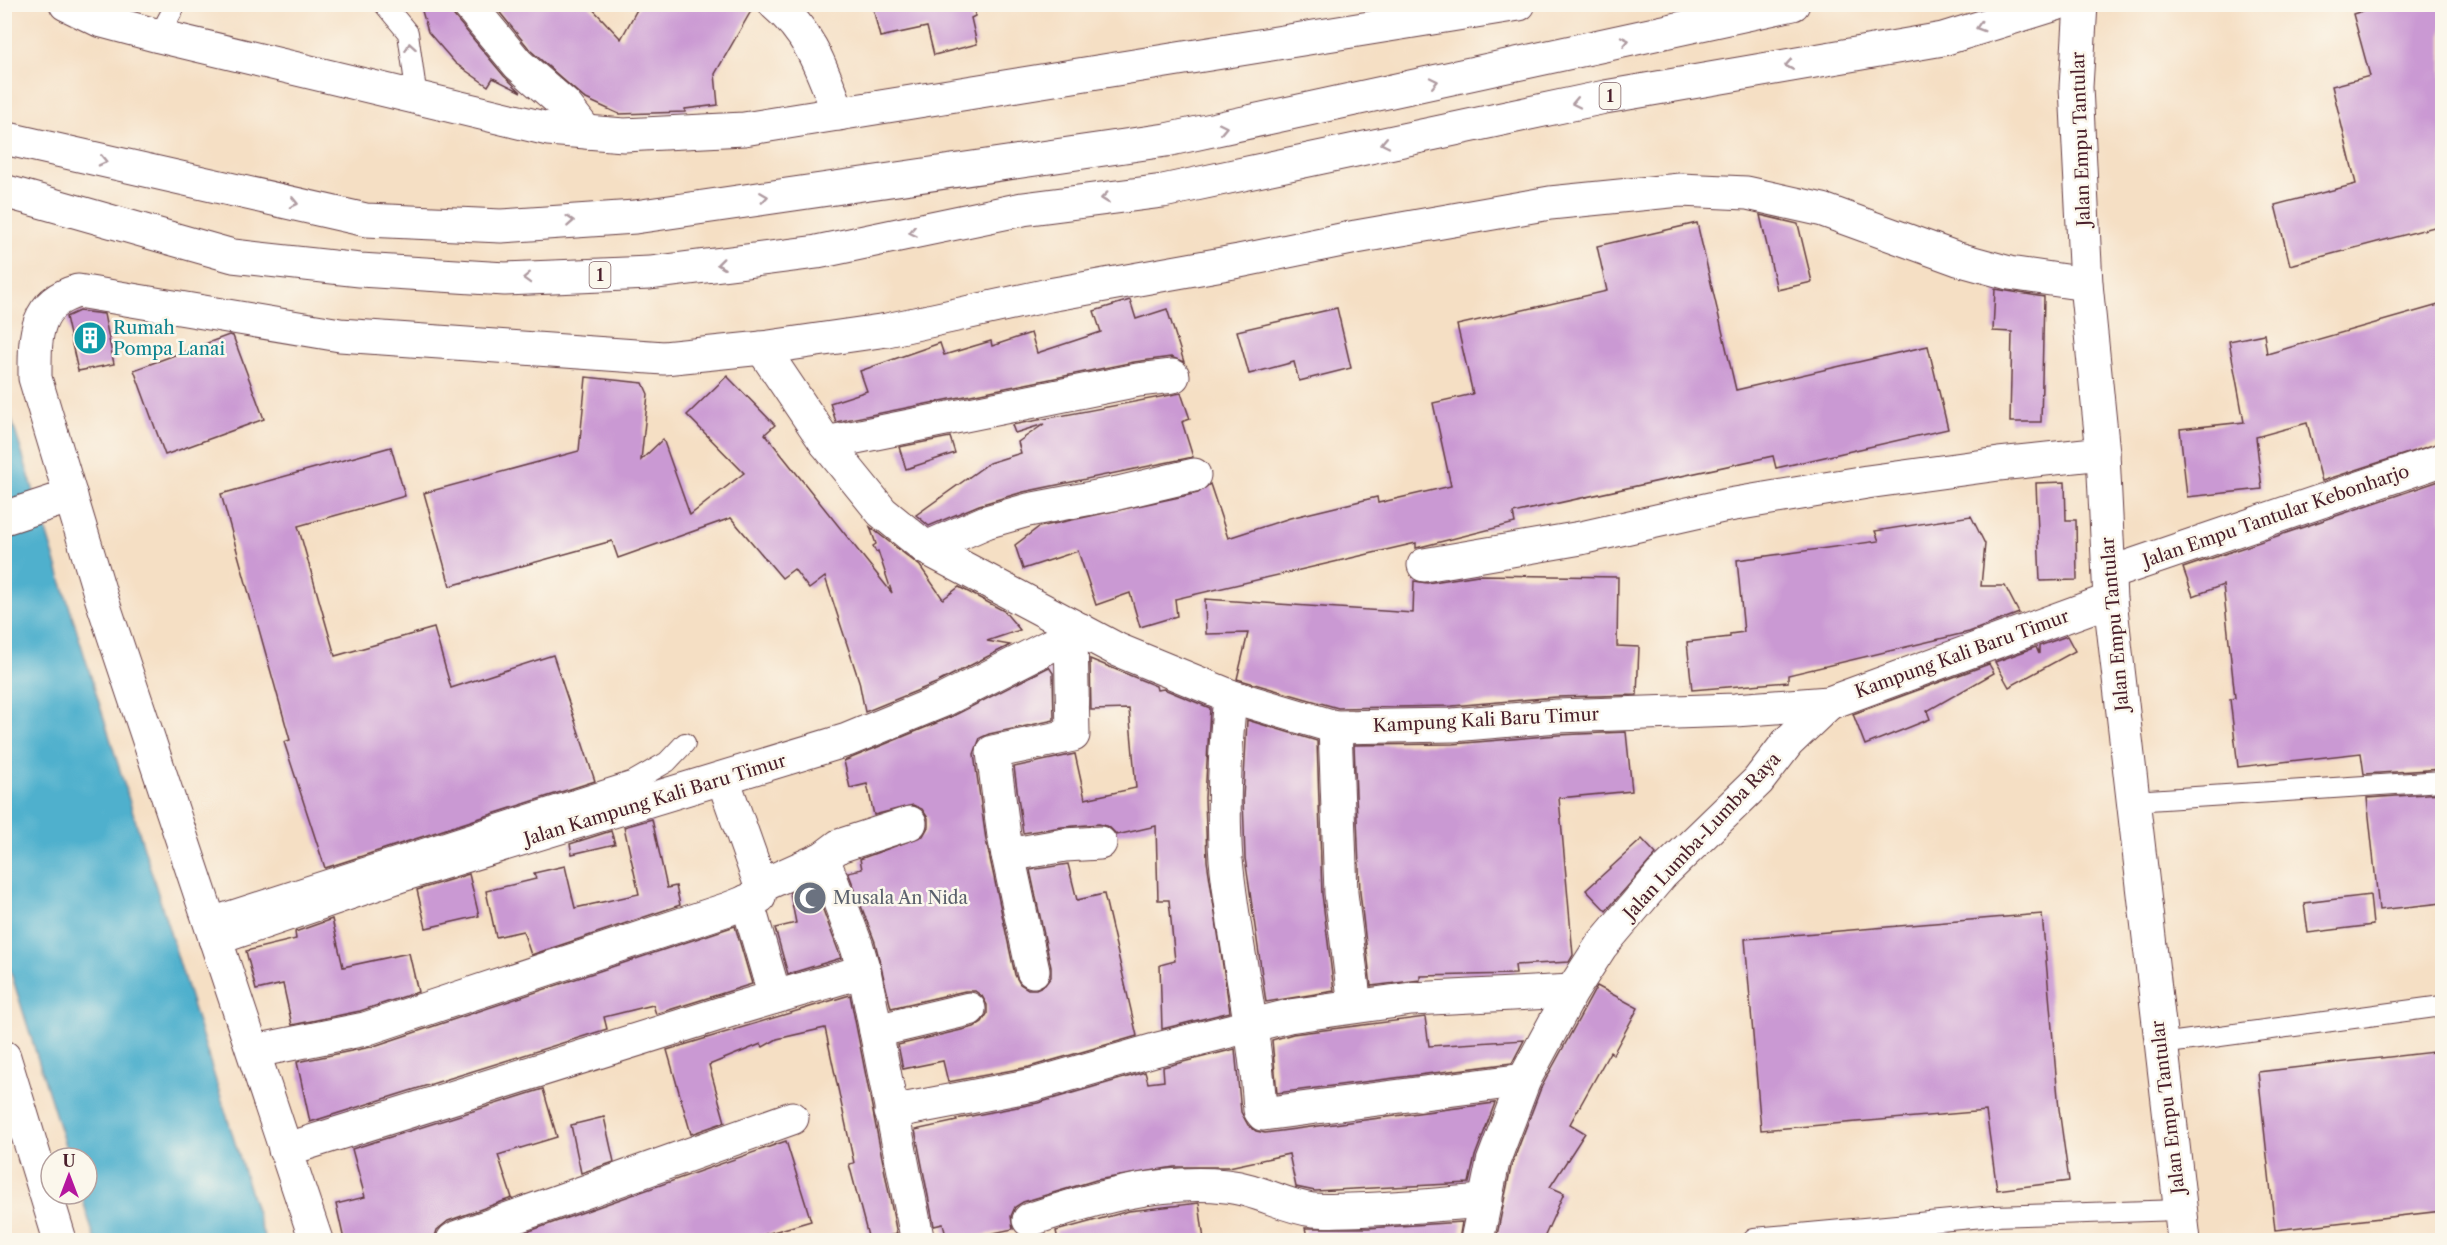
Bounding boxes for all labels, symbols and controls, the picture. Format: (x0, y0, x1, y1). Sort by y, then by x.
one-way arrow (1975, 20, 1986, 32)
one-way arrow (1619, 35, 1629, 48)
one-way arrow (404, 43, 417, 53)
street label: Jalan Empu Tantular (2067, 51, 2095, 230)
one-way arrow (1784, 58, 1794, 71)
one-way arrow (1429, 76, 1439, 89)
road number: 1 (1600, 83, 1620, 109)
one-way arrow (1571, 96, 1581, 109)
one-way arrow (1218, 122, 1228, 135)
one-way arrow (1380, 136, 1390, 149)
one-way arrow (98, 154, 108, 167)
one-way arrow (1101, 191, 1110, 204)
one-way arrow (759, 192, 768, 204)
one-way arrow (288, 196, 298, 209)
one-way arrow (566, 215, 575, 228)
one-way arrow (909, 224, 919, 237)
one-way arrow (717, 257, 726, 269)
road number: 1 (590, 262, 610, 288)
one-way arrow (522, 271, 531, 284)
place label: Rumah Pompa Lanai (113, 317, 225, 360)
building icon: Rumah Pompa Lanai (72, 320, 108, 356)
street label: Jalan Empu Tantular Kebonharjo (2137, 460, 2412, 573)
street label: Jalan Empu Tantular (2096, 536, 2134, 715)
street label: Kampung Kali Baru Timur (1852, 605, 2072, 703)
street label: Kampung Kali Baru Timur (1372, 703, 1600, 737)
street label: Jalan Lumba-Lumba Raya (1617, 748, 1786, 926)
street label: Jalan Kampung Kali Baru Timur (518, 749, 789, 851)
mosque icon: Musala An Nida (792, 880, 828, 916)
place label: Musala An Nida (833, 887, 969, 909)
street label: Jalan Empu Tantular (2146, 1019, 2190, 1198)
north arrow (39, 1146, 99, 1206)
text: U (63, 1151, 76, 1171)

